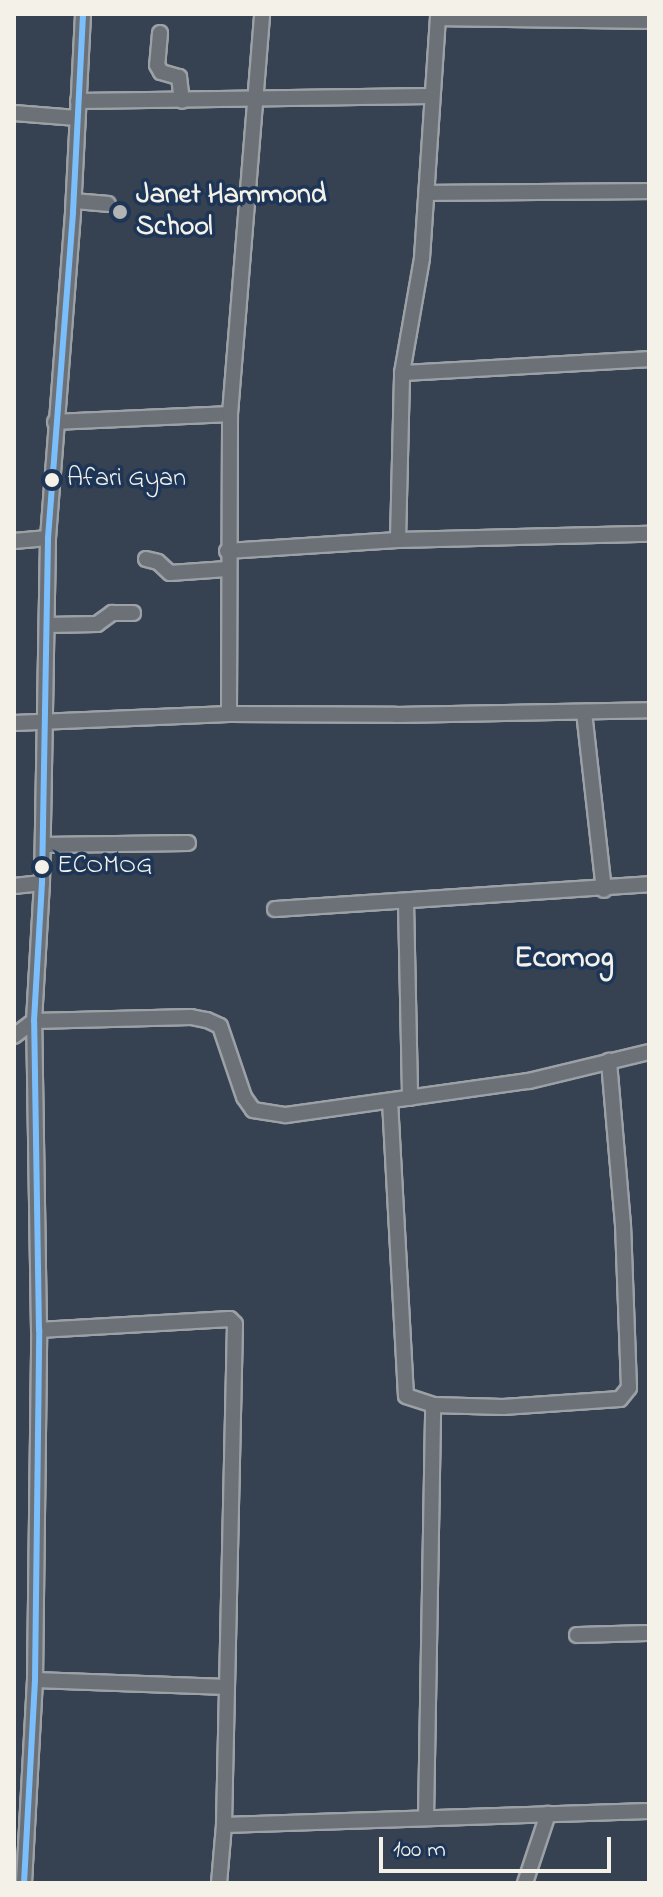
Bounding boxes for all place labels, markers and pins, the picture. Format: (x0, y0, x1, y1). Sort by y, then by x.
place label: Janet Hammond School (136, 179, 326, 245)
marker: Janet Hammond School (111, 203, 129, 221)
place label: Afari Gyan (67, 464, 186, 496)
marker: Afari Gyan (44, 472, 60, 488)
place label: ECOMOG (57, 851, 152, 883)
marker: ECOMOG (34, 859, 50, 875)

